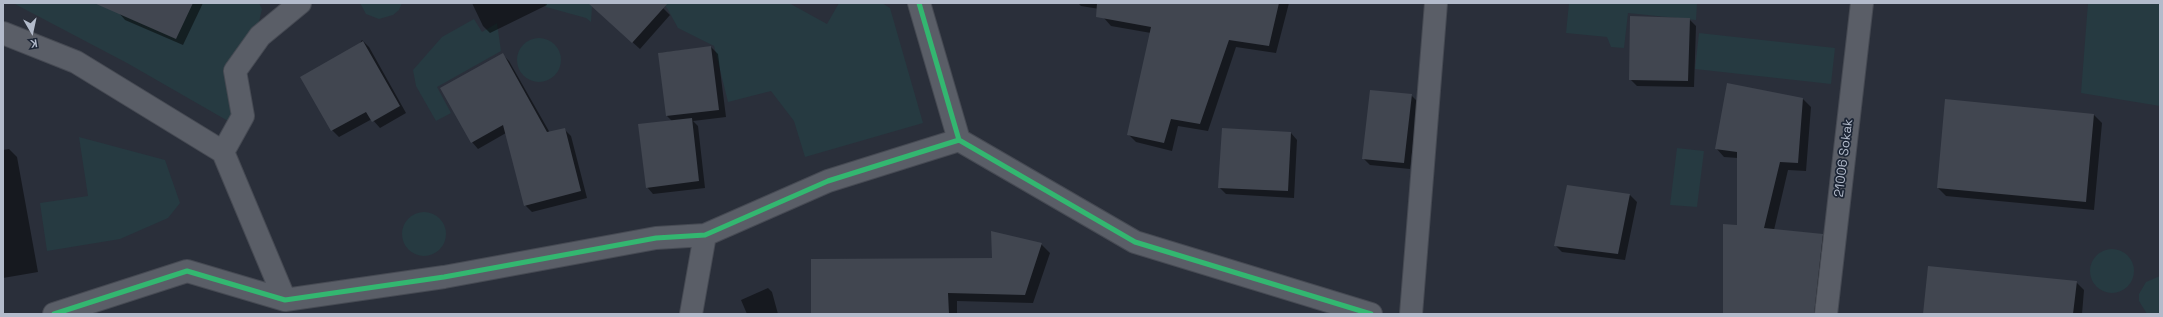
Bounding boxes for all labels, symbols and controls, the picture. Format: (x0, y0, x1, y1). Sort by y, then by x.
north arrow (12, 12, 52, 52)
text: K (29, 36, 38, 51)
street label: 21006 Sokak (1831, 118, 1857, 198)

